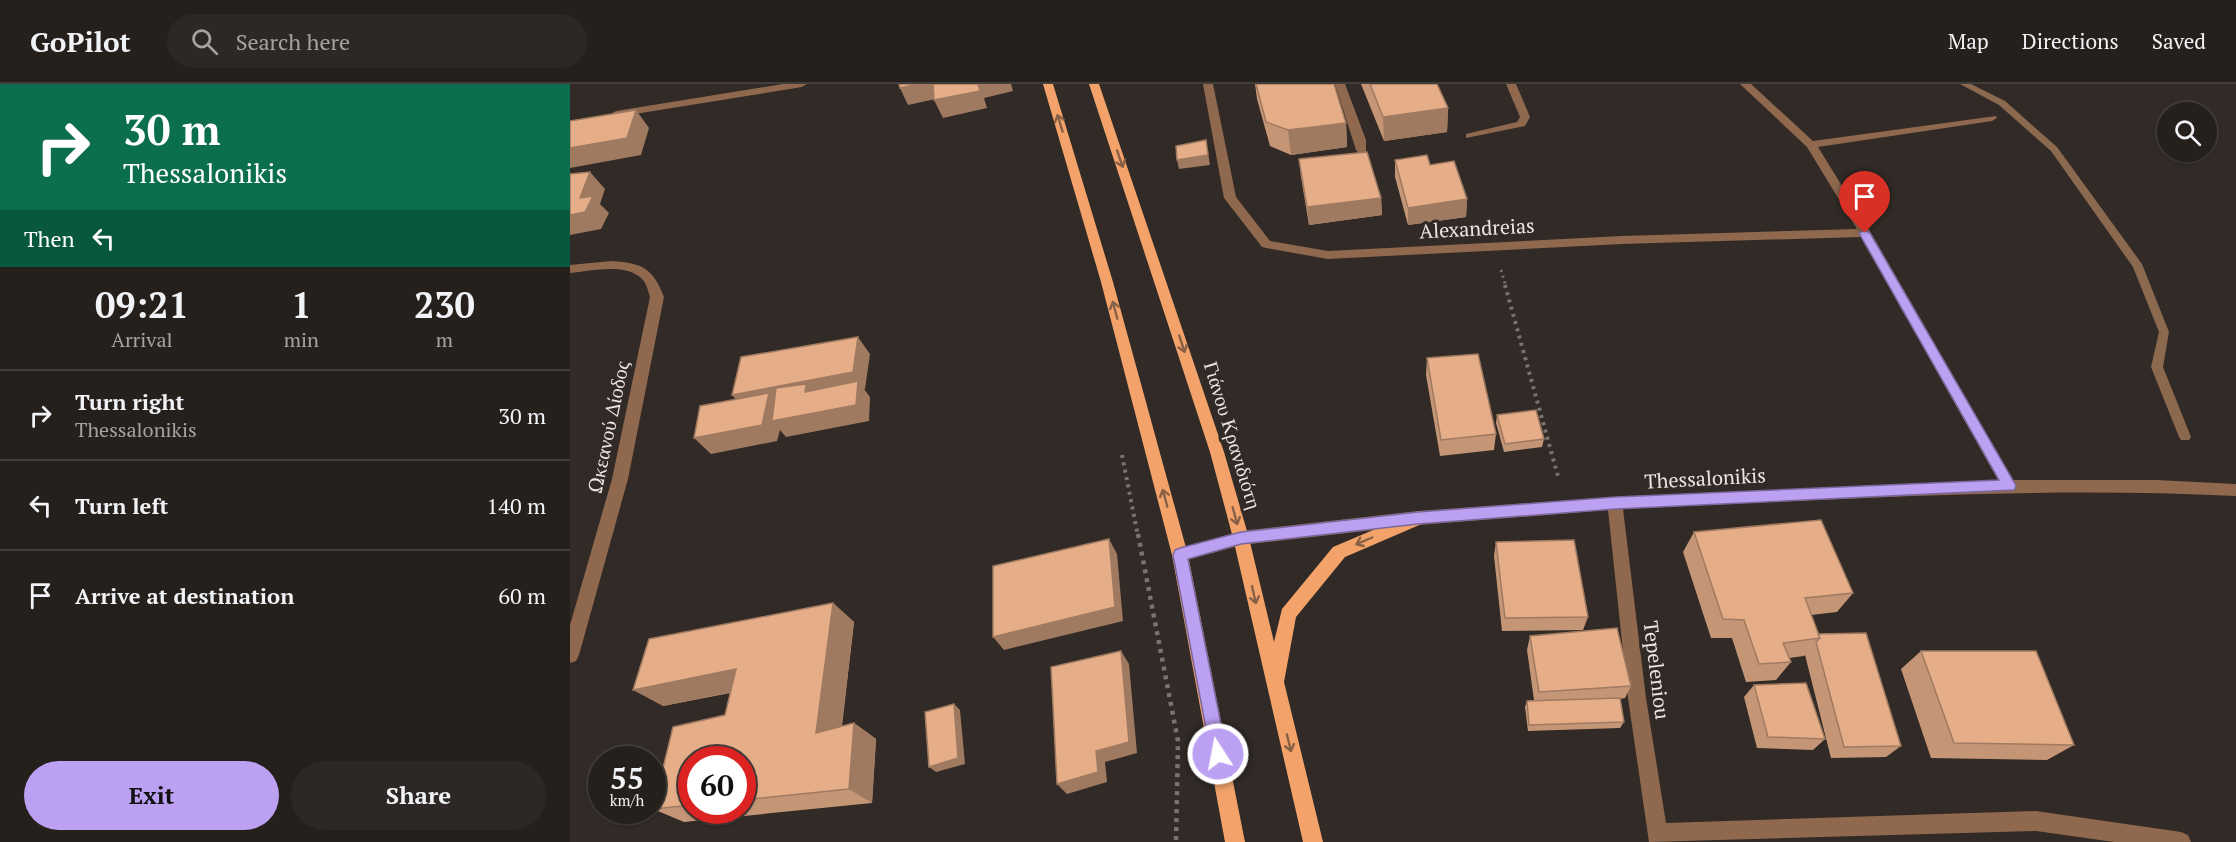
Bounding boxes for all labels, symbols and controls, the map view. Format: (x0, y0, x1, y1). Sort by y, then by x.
search box (167, 14, 587, 68)
text: GoPilot (30, 23, 131, 60)
icon: search (188, 25, 221, 58)
text: Search here (236, 27, 350, 56)
text: Map (1948, 27, 1989, 55)
text: Directions (2022, 27, 2119, 55)
text: Saved (2152, 27, 2206, 55)
text: 30 m (123, 101, 221, 157)
map controls (2157, 102, 2217, 162)
button: search (2157, 102, 2217, 162)
icon: right (24, 108, 102, 186)
one-way arrow (1054, 114, 1065, 133)
one-way arrow (1115, 149, 1126, 168)
text: Thessalonikis (123, 155, 287, 191)
pin (1839, 171, 1890, 233)
icon: arrive (1848, 180, 1881, 213)
street label: Alexandreias (1419, 211, 1535, 245)
icon: left (87, 222, 120, 255)
text: Then (24, 224, 75, 253)
text: 09:21 (95, 281, 189, 328)
text: 1 (291, 281, 312, 328)
text: 230 (414, 281, 475, 328)
one-way arrow (1109, 301, 1120, 320)
text: Arrival (111, 326, 173, 353)
text: min (284, 326, 319, 353)
text: m (436, 326, 453, 353)
one-way arrow (1177, 334, 1188, 353)
street label: Ωκεανού Δίοδος (581, 358, 635, 496)
street label: Γιάνου Κρανιδιότη (1198, 358, 1268, 512)
text: Turn right (75, 387, 184, 416)
icon: right (24, 399, 57, 432)
text: 30 m (498, 401, 546, 430)
text: Thessalonikis (75, 416, 197, 443)
street label: Thessalonikis (1644, 461, 1766, 495)
icon: left (24, 489, 57, 522)
one-way arrow (1159, 489, 1171, 508)
text: Turn left (75, 491, 168, 520)
text: 140 m (486, 491, 546, 520)
one-way arrow (1229, 506, 1241, 525)
one-way arrow (1356, 536, 1374, 547)
icon: arrive (24, 579, 57, 612)
text: Arrive at destination (75, 581, 294, 610)
text: 60 m (498, 581, 546, 610)
one-way arrow (1248, 585, 1260, 604)
street label: Tepeleniou (1638, 619, 1676, 721)
position arrow (1186, 722, 1250, 786)
one-way arrow (1283, 733, 1295, 752)
speed limit sign: 60 (678, 746, 756, 824)
text: 55 (610, 758, 644, 798)
button: Exit (24, 761, 279, 830)
button: Share (291, 761, 546, 830)
text: km/h (610, 790, 644, 810)

